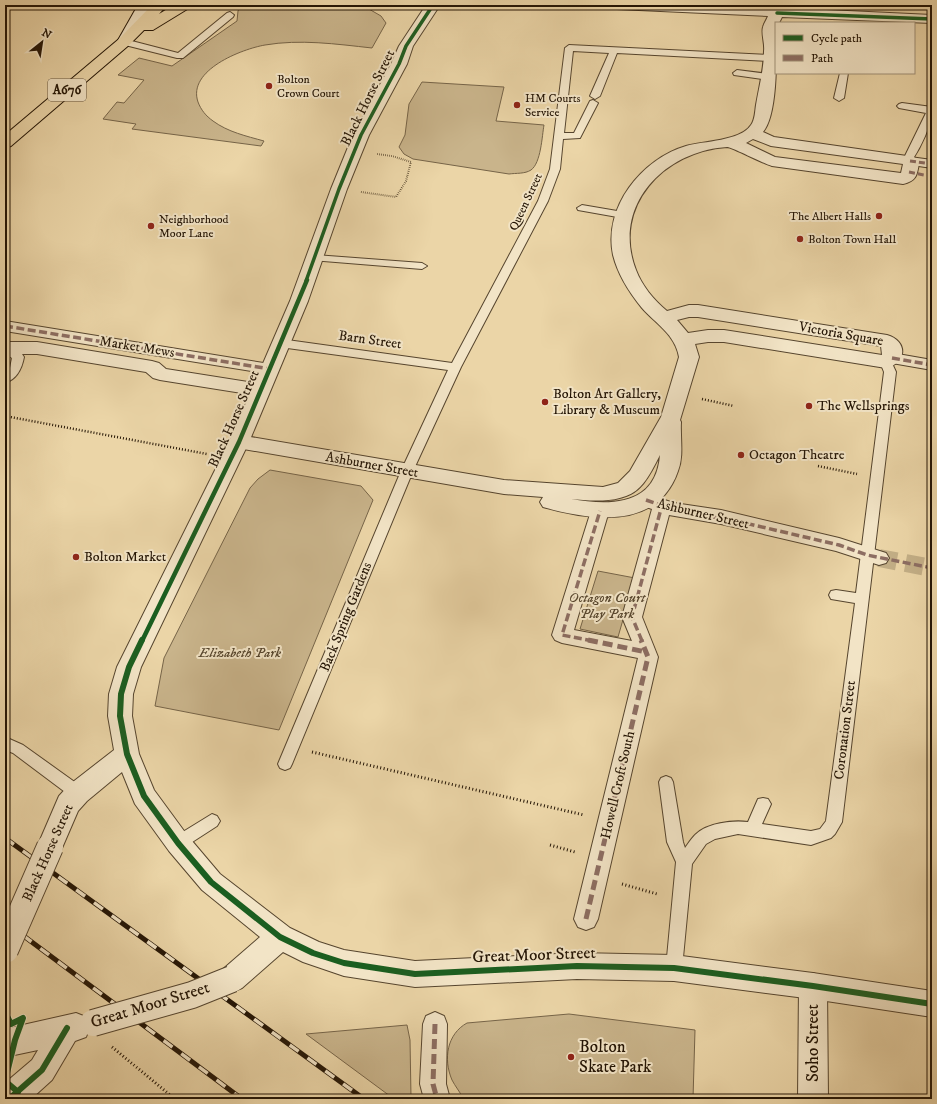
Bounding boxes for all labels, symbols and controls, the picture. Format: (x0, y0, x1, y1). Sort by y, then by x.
north arrow (22, 22, 62, 62)
legend (775, 22, 915, 74)
text: N (39, 26, 54, 43)
text: Cycle path (811, 31, 863, 46)
street label: Black Horse Street (337, 46, 399, 149)
text: Path (811, 51, 834, 66)
place label: Bolton Crown Court (277, 72, 340, 101)
road number: A676 (48, 79, 86, 101)
marker: Bolton Crown Court (264, 81, 274, 91)
place label: HM Courts Service (525, 91, 581, 120)
marker: HM Courts Service (512, 100, 522, 110)
street label: Queen Street (506, 171, 546, 233)
place label: The Albert Halls (789, 209, 871, 224)
marker: The Albert Halls (874, 211, 884, 221)
place label: Neighborhood Moor Lane (159, 212, 229, 241)
marker: Neighborhood Moor Lane (146, 221, 156, 231)
place label: Bolton Town Hall (808, 232, 896, 247)
marker: Bolton Town Hall (795, 234, 805, 244)
street label: Victoria Square (796, 318, 885, 350)
street label: Barn Street (337, 327, 403, 353)
street label: Market Mews (98, 332, 176, 362)
street label: Black Horse Street (204, 367, 264, 471)
place label: Bolton Art Gallery, Library & Museum (553, 385, 661, 419)
marker: Bolton Art Gallery, Library & Museum (540, 397, 550, 407)
place label: The Wellsprings (817, 397, 910, 415)
marker: The Wellsprings (804, 401, 814, 411)
place label: Octagon Theatre (749, 446, 845, 464)
street label: Ashburner Street (324, 448, 420, 482)
marker: Octagon Theatre (736, 450, 746, 460)
street label: Ashburner Street (655, 495, 751, 533)
place label: Bolton Market (84, 548, 167, 566)
marker: Bolton Market (71, 552, 81, 562)
street label: Back Spring Gardens (316, 559, 376, 674)
park label: Octagon Court Play Park (569, 589, 647, 623)
park label: Elizabeth Park (198, 644, 281, 662)
street label: Coronation Street (830, 679, 860, 781)
street label: Howell Croft South (597, 729, 639, 841)
street label: Black Horse Street (18, 801, 78, 905)
street label: Great Moor Street (472, 942, 597, 968)
street label: Great Moor Street (88, 976, 213, 1034)
street label: Soho Street (802, 1003, 824, 1082)
place label: Bolton Skate Park (579, 1036, 652, 1078)
marker: Bolton Skate Park (566, 1052, 576, 1062)

